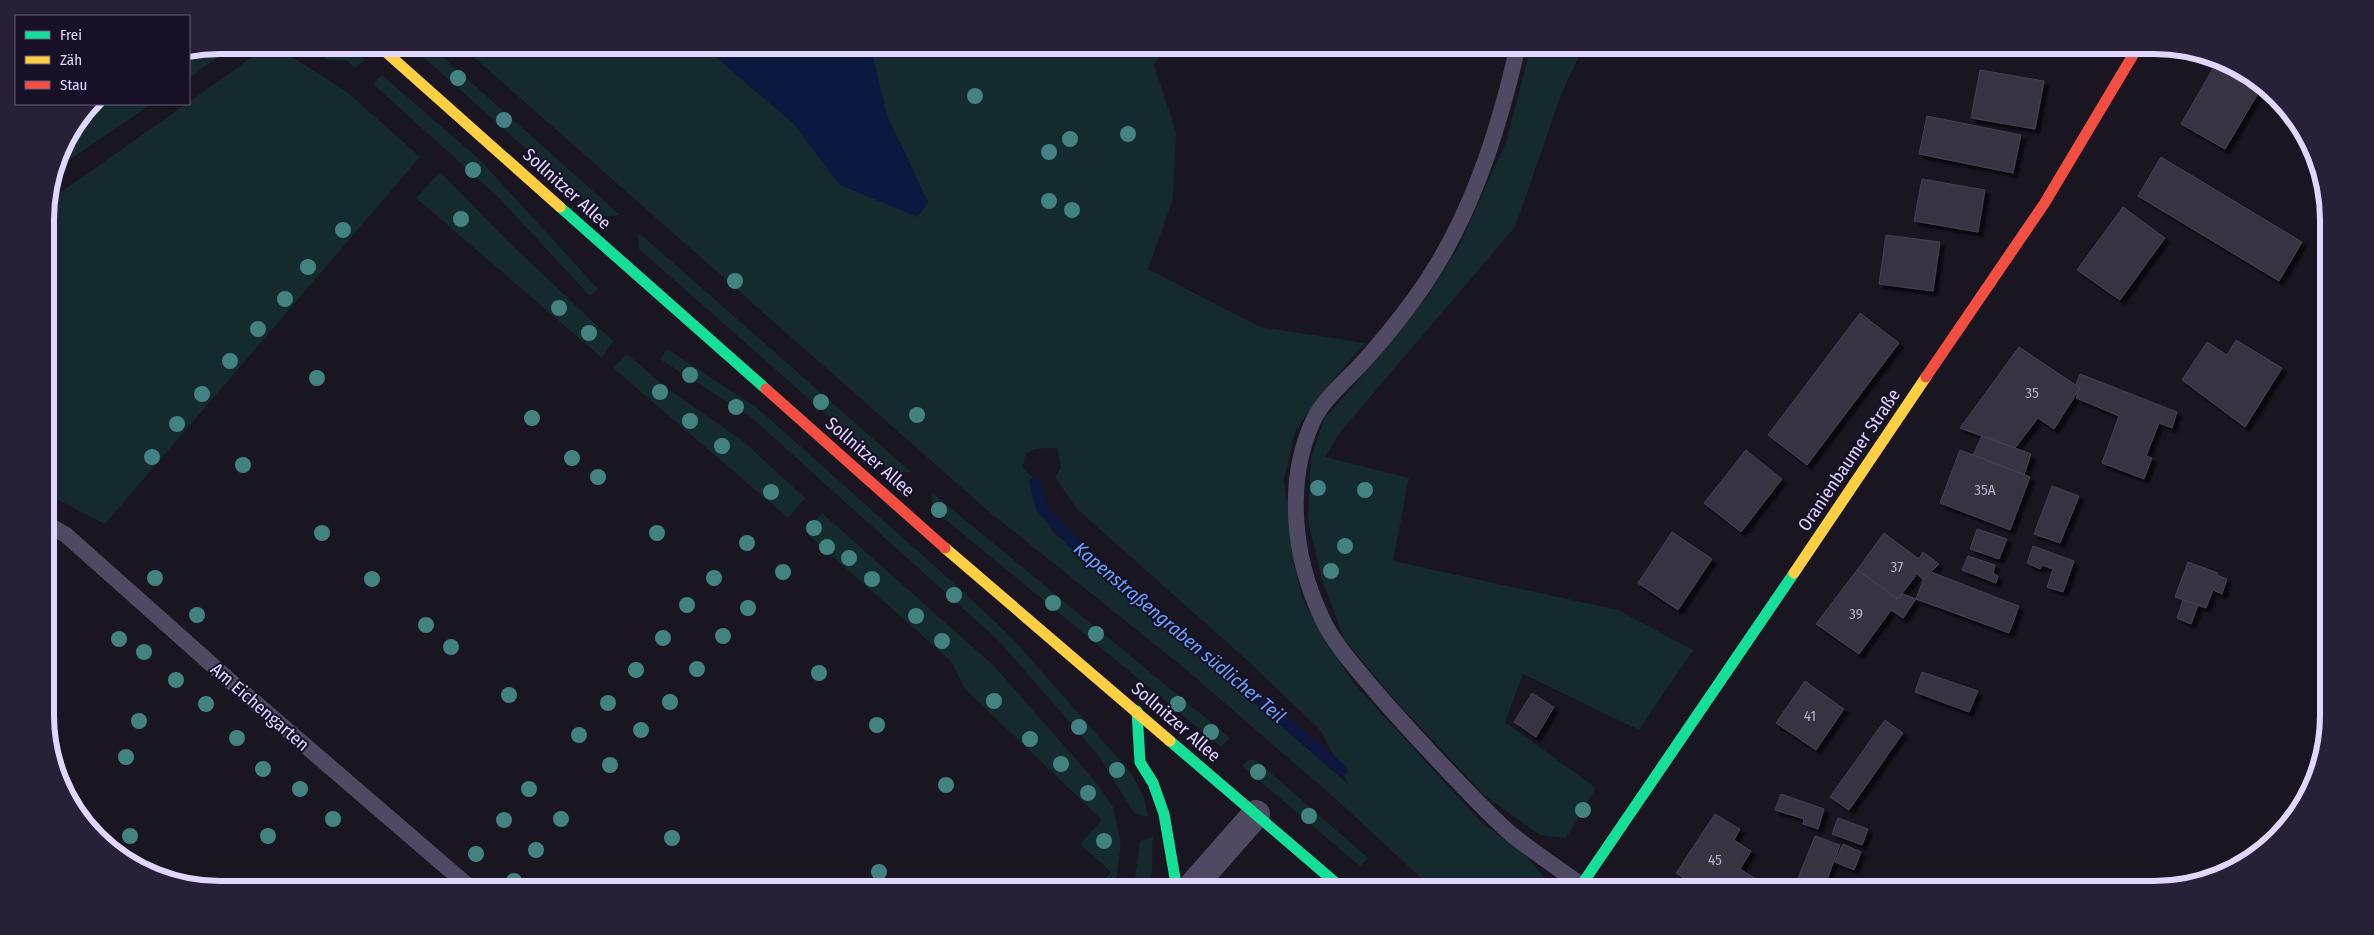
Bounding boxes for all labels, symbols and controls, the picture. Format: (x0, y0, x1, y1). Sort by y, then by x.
legend (15, 15, 190, 105)
text: Frei (60, 26, 82, 44)
text: Zäh (60, 51, 82, 69)
text: Stau (60, 76, 87, 94)
street label: Sollnitzer Allee (518, 144, 616, 234)
house number: 35 (2025, 384, 2039, 402)
street label: Oranienbaumer Straße (1793, 385, 1905, 535)
street label: Sollnitzer Allee (821, 412, 919, 502)
house number: 35A (1974, 481, 1996, 499)
water label: Kapenstraßengraben südlicher Teil (1069, 537, 1290, 728)
house number: 37 (1891, 558, 1903, 576)
house number: 39 (1849, 605, 1863, 623)
street label: Am Eichengarten (206, 658, 314, 756)
street label: Sollnitzer Allee (1127, 677, 1225, 767)
house number: 41 (1804, 707, 1816, 725)
house number: 45 (1708, 851, 1722, 869)

